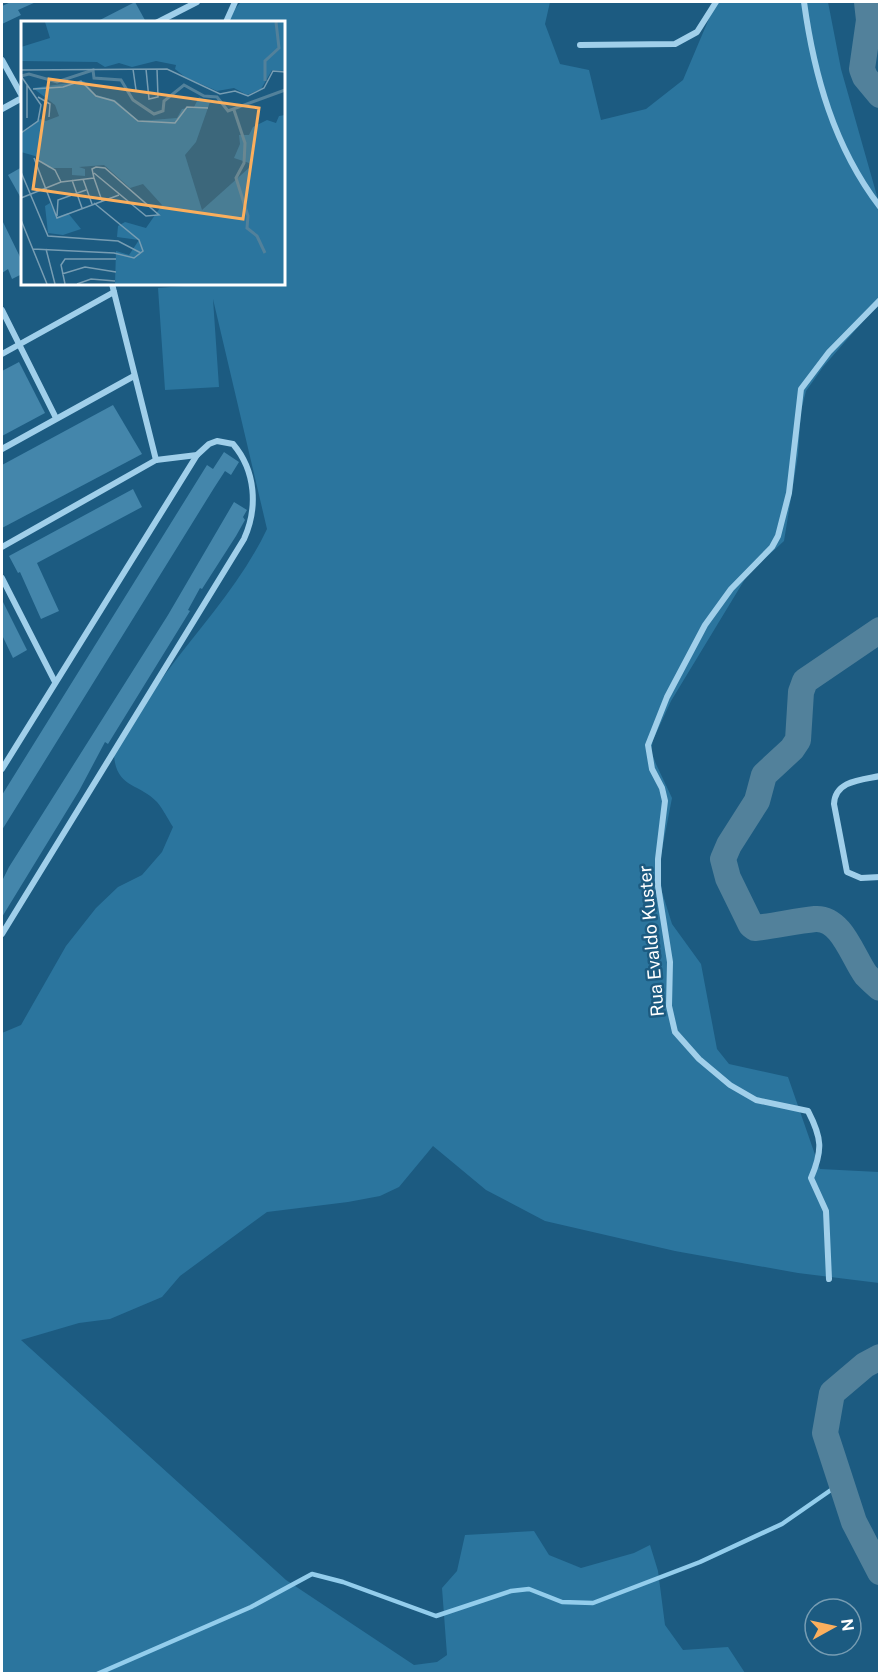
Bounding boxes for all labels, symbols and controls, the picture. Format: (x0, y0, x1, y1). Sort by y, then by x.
inset map (21, 21, 285, 285)
street label: Rua Evaldo Kuster (634, 864, 668, 1018)
north arrow (803, 1597, 863, 1657)
text: N (837, 1617, 858, 1633)

